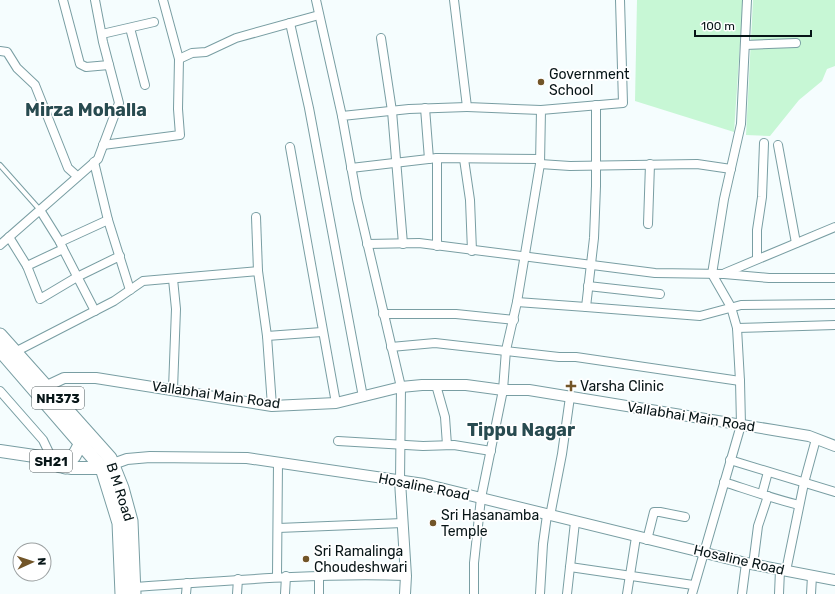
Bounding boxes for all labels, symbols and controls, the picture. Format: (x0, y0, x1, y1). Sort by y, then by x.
scale bar (695, 12, 811, 38)
text: 100 m (701, 19, 735, 33)
place label: Government School (549, 66, 630, 99)
marker: Government School (536, 77, 546, 87)
district label: Mirza Mohalla (25, 99, 147, 121)
street label: Vallabhai Main Road (151, 378, 281, 412)
place label: Varsha Clinic (580, 378, 664, 395)
marker: Varsha Clinic (565, 380, 577, 392)
road number: NH373 (32, 387, 84, 409)
street label: Vallabhai Main Road (626, 398, 756, 436)
district label: Tippu Nagar (467, 419, 575, 441)
road number: SH21 (30, 450, 72, 472)
street label: B M Road (103, 461, 137, 523)
street label: Hosaline Road (377, 470, 471, 504)
place label: Sri Hasanamba Temple (441, 507, 539, 540)
marker: Sri Hasanamba Temple (428, 518, 438, 528)
street label: Hosaline Road (692, 541, 786, 579)
north arrow (12, 542, 52, 582)
place label: Sri Ramalinga Choudeshwari (314, 543, 408, 576)
marker: Sri Ramalinga Choudeshwari (301, 554, 311, 564)
text: N (35, 557, 48, 566)

